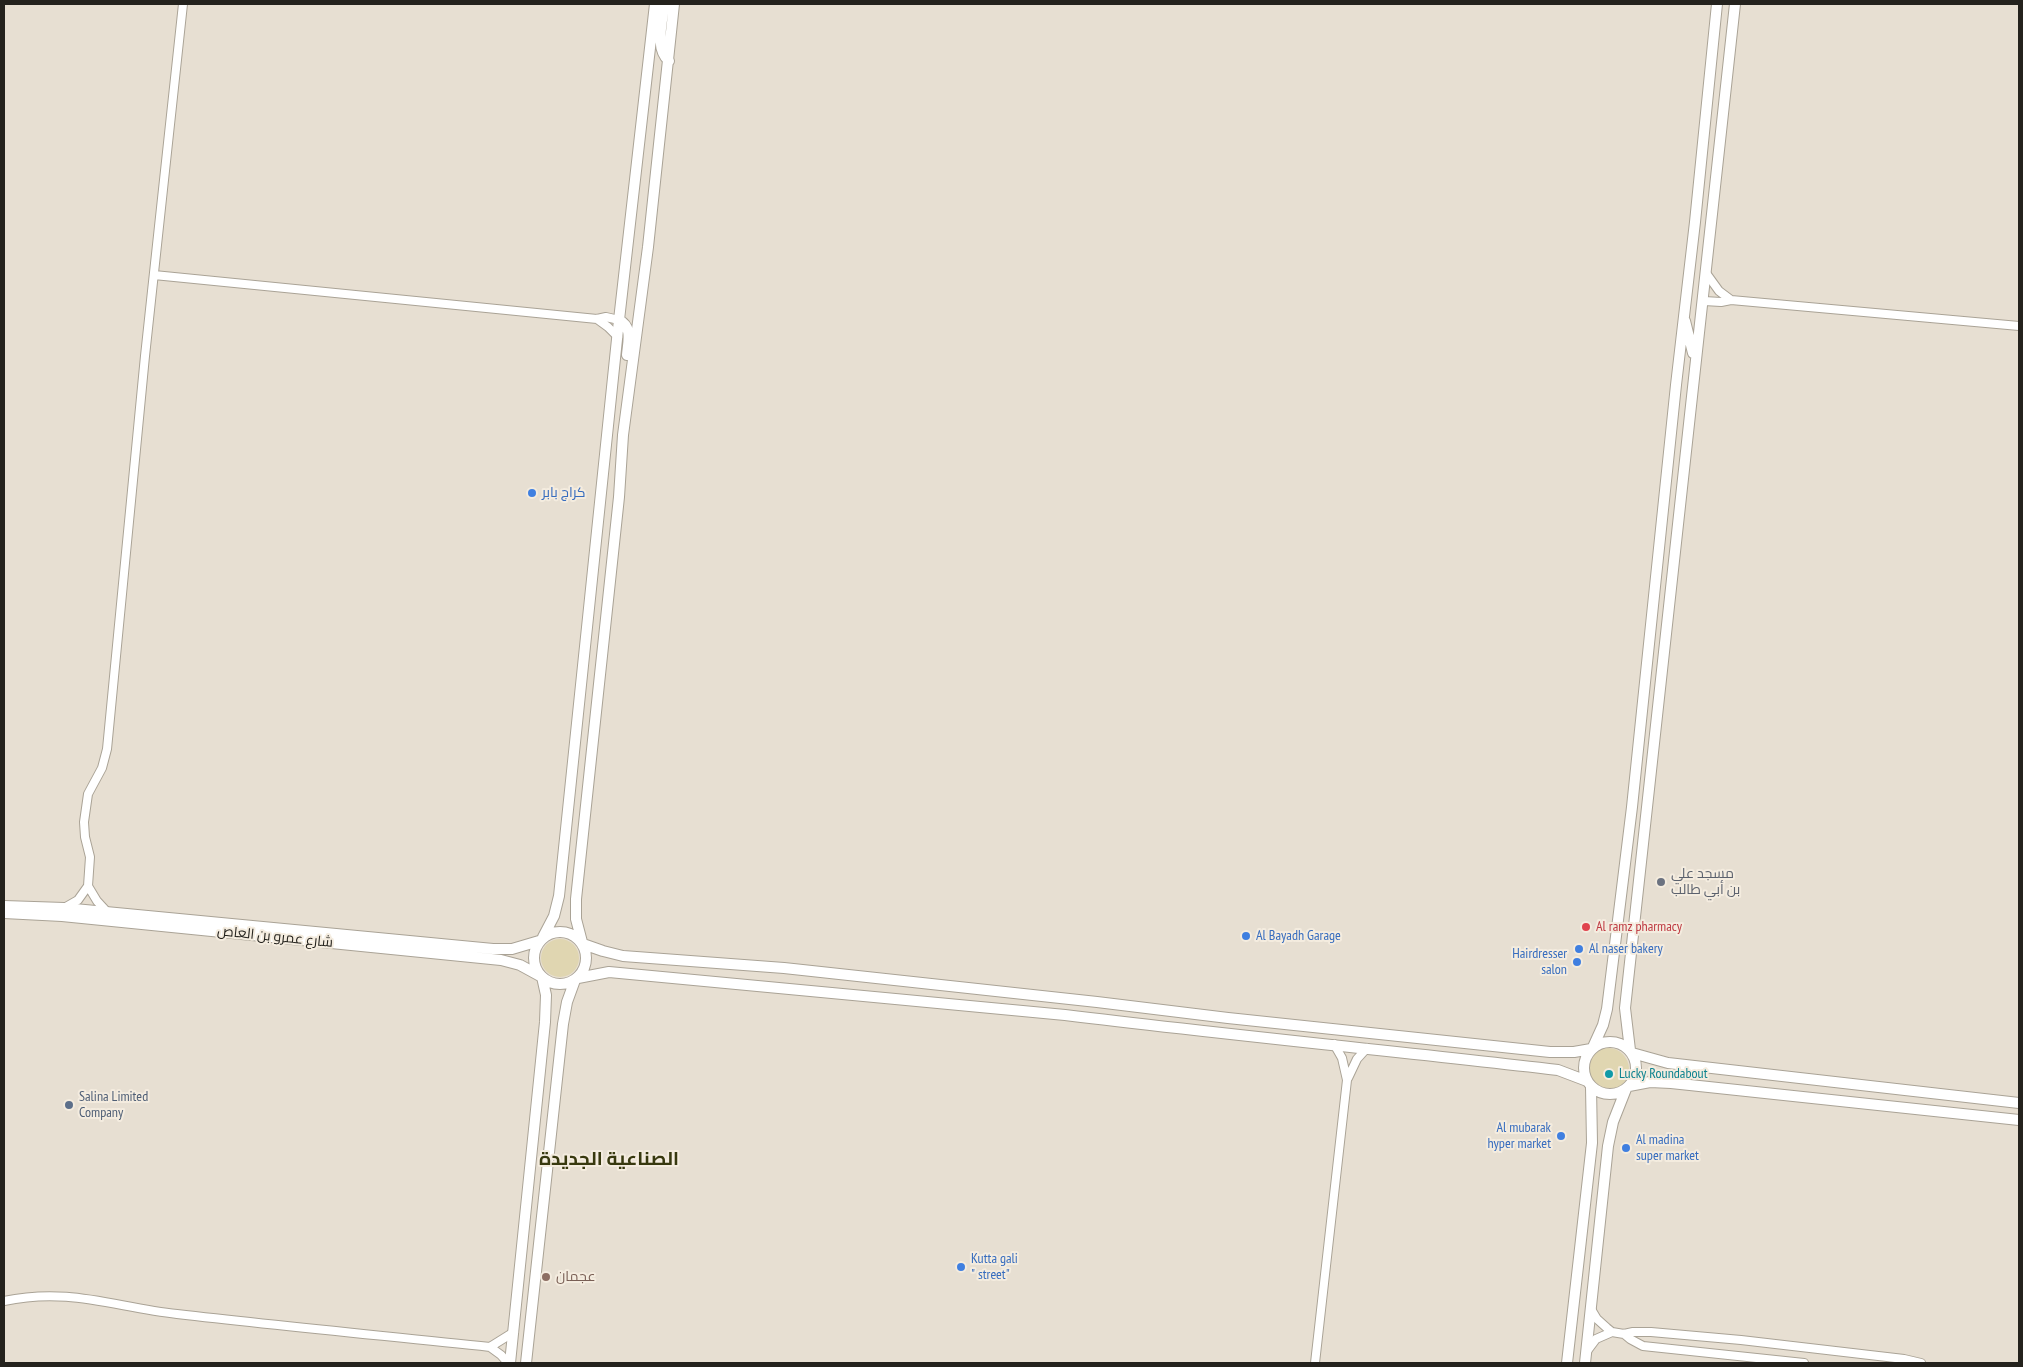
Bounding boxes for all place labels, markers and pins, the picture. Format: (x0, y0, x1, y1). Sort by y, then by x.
place label: كراج بابر (542, 485, 586, 501)
marker: كراج بابر (526, 487, 538, 499)
place label: مسجد علي بن أبي طالب (1671, 866, 1740, 899)
marker: مسجد علي بن أبي طالب (1655, 876, 1667, 888)
place label: Al ramz pharmacy (1596, 919, 1682, 935)
marker: Al ramz pharmacy (1580, 921, 1592, 933)
place label: Al Bayadh Garage (1256, 928, 1341, 944)
marker: Al Bayadh Garage (1240, 930, 1252, 942)
place label: Al naser bakery (1589, 941, 1663, 957)
marker: Al naser bakery (1573, 943, 1585, 955)
place label: Hairdresser salon (1512, 946, 1567, 979)
marker: Hairdresser salon (1571, 956, 1583, 968)
place label: Lucky Roundabout (1619, 1066, 1707, 1082)
marker: Lucky Roundabout (1603, 1068, 1615, 1080)
place label: Salina Limited Company (79, 1089, 148, 1122)
marker: Salina Limited Company (63, 1099, 75, 1111)
place label: Al mubarak hyper market (1487, 1120, 1551, 1152)
marker: Al mubarak hyper market (1555, 1130, 1567, 1142)
place label: Al madina super market (1636, 1132, 1699, 1164)
marker: Al madina super market (1620, 1142, 1632, 1154)
place label: Kutta gali " street" (971, 1251, 1018, 1284)
marker: Kutta gali " street" (955, 1261, 967, 1273)
place label: عجمان (556, 1269, 596, 1285)
marker: عجمان (540, 1271, 552, 1283)

